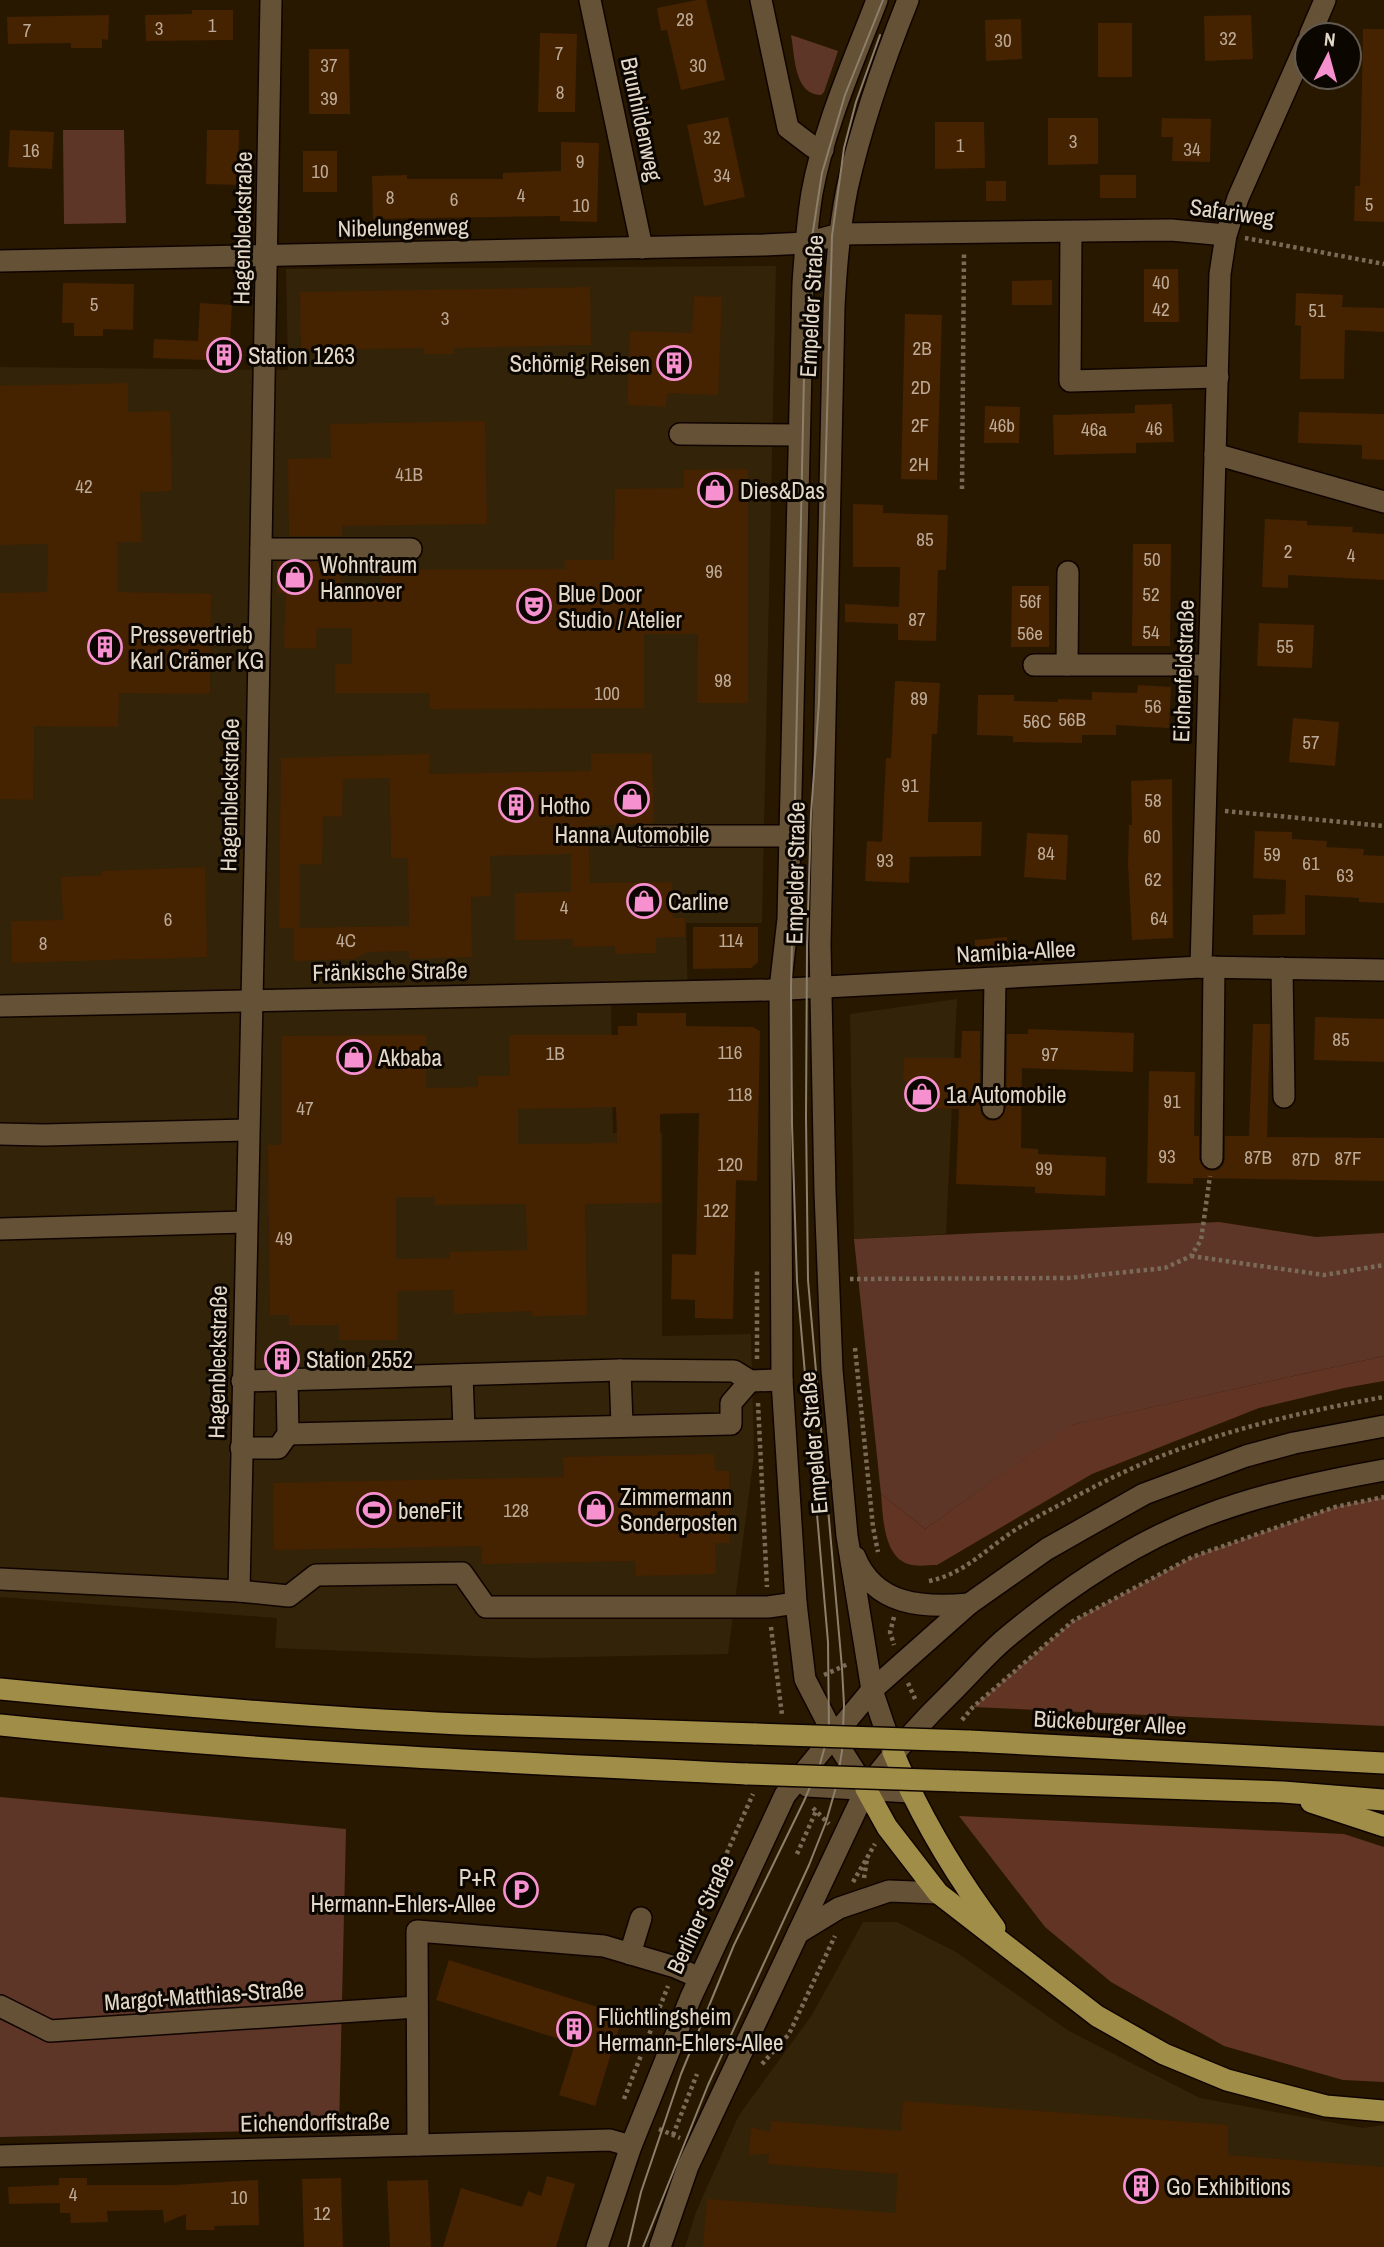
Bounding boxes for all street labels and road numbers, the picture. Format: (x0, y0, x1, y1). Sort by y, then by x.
street label: Brunhildenweg (614, 54, 670, 184)
street label: Hagenbleckstraße (225, 151, 259, 305)
street label: Safariweg (1188, 191, 1277, 233)
street label: Nibelungenweg (337, 210, 469, 244)
street label: Empelder Straße (792, 234, 830, 378)
street label: Eichenfeldstraße (1165, 599, 1201, 743)
street label: Hagenbleckstraße (212, 718, 246, 872)
street label: Empelder Straße (778, 801, 812, 945)
street label: Namibia-Allee (956, 932, 1076, 970)
street label: Fränkische Straße (312, 954, 468, 988)
street label: Hagenbleckstraße (200, 1285, 234, 1439)
street label: Empelder Straße (791, 1371, 835, 1515)
street label: Bückeburger Allee (1033, 1703, 1187, 1741)
street label: Berliner Straße (659, 1849, 741, 1979)
street label: Margot-Matthias-Straße (103, 1973, 305, 2017)
street label: Eichendorffstraße (240, 2105, 390, 2139)

